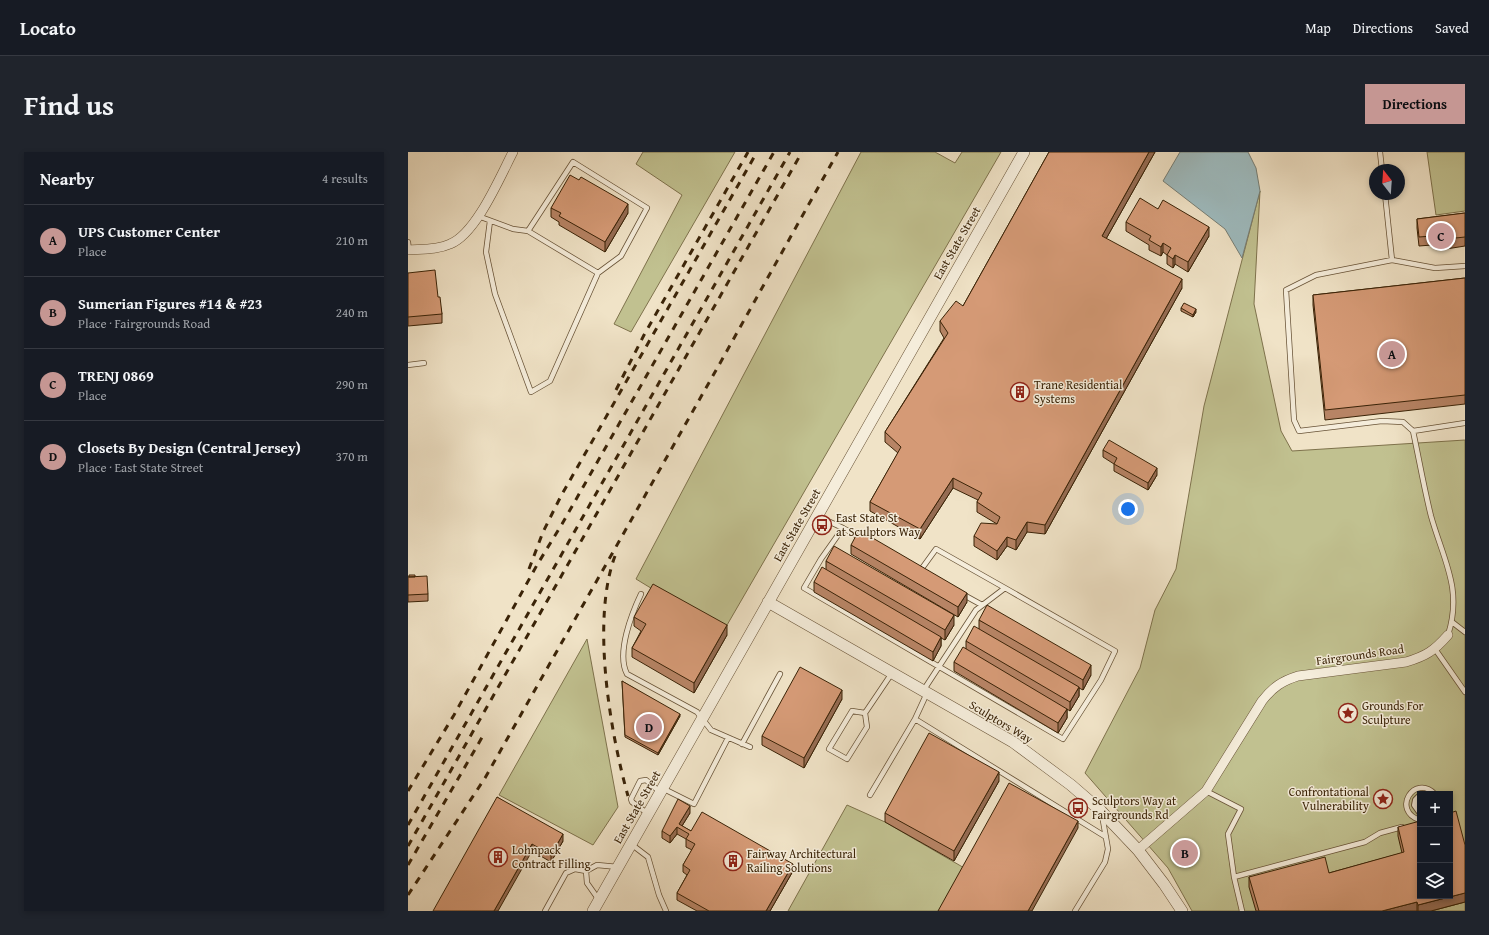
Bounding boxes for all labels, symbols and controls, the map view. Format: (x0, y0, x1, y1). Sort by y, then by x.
text: Locato (20, 14, 76, 42)
text: Map (1305, 18, 1331, 38)
text: Directions (1353, 18, 1413, 38)
text: Saved (1435, 18, 1469, 38)
text: Find us (24, 84, 114, 125)
button: Directions (1365, 84, 1465, 124)
north arrow (1369, 164, 1405, 200)
text: Nearby (40, 166, 94, 191)
text: 4 results (322, 169, 368, 188)
street label: East State Street (929, 202, 985, 283)
text: UPS Customer Center (78, 221, 220, 242)
pin: C (1428, 221, 1454, 251)
text: A (49, 231, 57, 250)
text: 210 m (336, 231, 368, 250)
text: Place (78, 242, 107, 261)
text: Sumerian Figures #14 & #23 (78, 293, 263, 314)
text: B (49, 303, 57, 322)
text: 240 m (336, 303, 368, 322)
text: Place · Fairgrounds Road (78, 314, 210, 333)
pin: A (1379, 339, 1405, 369)
text: TRENJ 0869 (78, 365, 154, 386)
text: C (49, 375, 57, 394)
text: 290 m (336, 375, 368, 394)
place label: Trane Residential Systems (1034, 376, 1123, 407)
building icon: Trane Residential Systems (1009, 381, 1031, 403)
text: Place (78, 386, 107, 405)
text: Closets By Design (Central Jersey) (78, 437, 301, 458)
text: D (49, 447, 57, 466)
text: 370 m (336, 447, 368, 466)
text: Place · East State Street (78, 458, 203, 477)
street label: East State Street (769, 484, 825, 565)
your location (1118, 499, 1138, 519)
place label: East State St at Sculptors Way (836, 509, 920, 540)
bus stop icon: East State St at Sculptors Way (811, 514, 833, 536)
street label: Fairgrounds Road (1315, 640, 1405, 669)
street label: Sculptors Way (966, 696, 1036, 747)
place label: Grounds For Sculpture (1362, 697, 1424, 728)
place icon: Grounds For Sculpture (1337, 702, 1359, 724)
pin: D (636, 712, 662, 742)
street label: East State Street (609, 766, 665, 847)
place label: Confrontational Vulnerability (1289, 783, 1370, 814)
place icon: Confrontational Vulnerability (1372, 788, 1394, 810)
map controls (1417, 791, 1453, 899)
button: + (1417, 791, 1453, 827)
place label: Sculptors Way at Fairgrounds Rd (1092, 792, 1177, 823)
bus stop icon: Sculptors Way at Fairgrounds Rd (1067, 797, 1089, 819)
button: − (1417, 827, 1453, 863)
pin: B (1172, 838, 1198, 868)
place label: Lohnpack Contract Filling (512, 841, 590, 872)
place label: Fairway Architectural Railing Solutions (747, 845, 857, 876)
building icon: Lohnpack Contract Filling (487, 846, 509, 868)
building icon: Fairway Architectural Railing Solutions (722, 850, 744, 872)
button: layers (1417, 863, 1453, 899)

